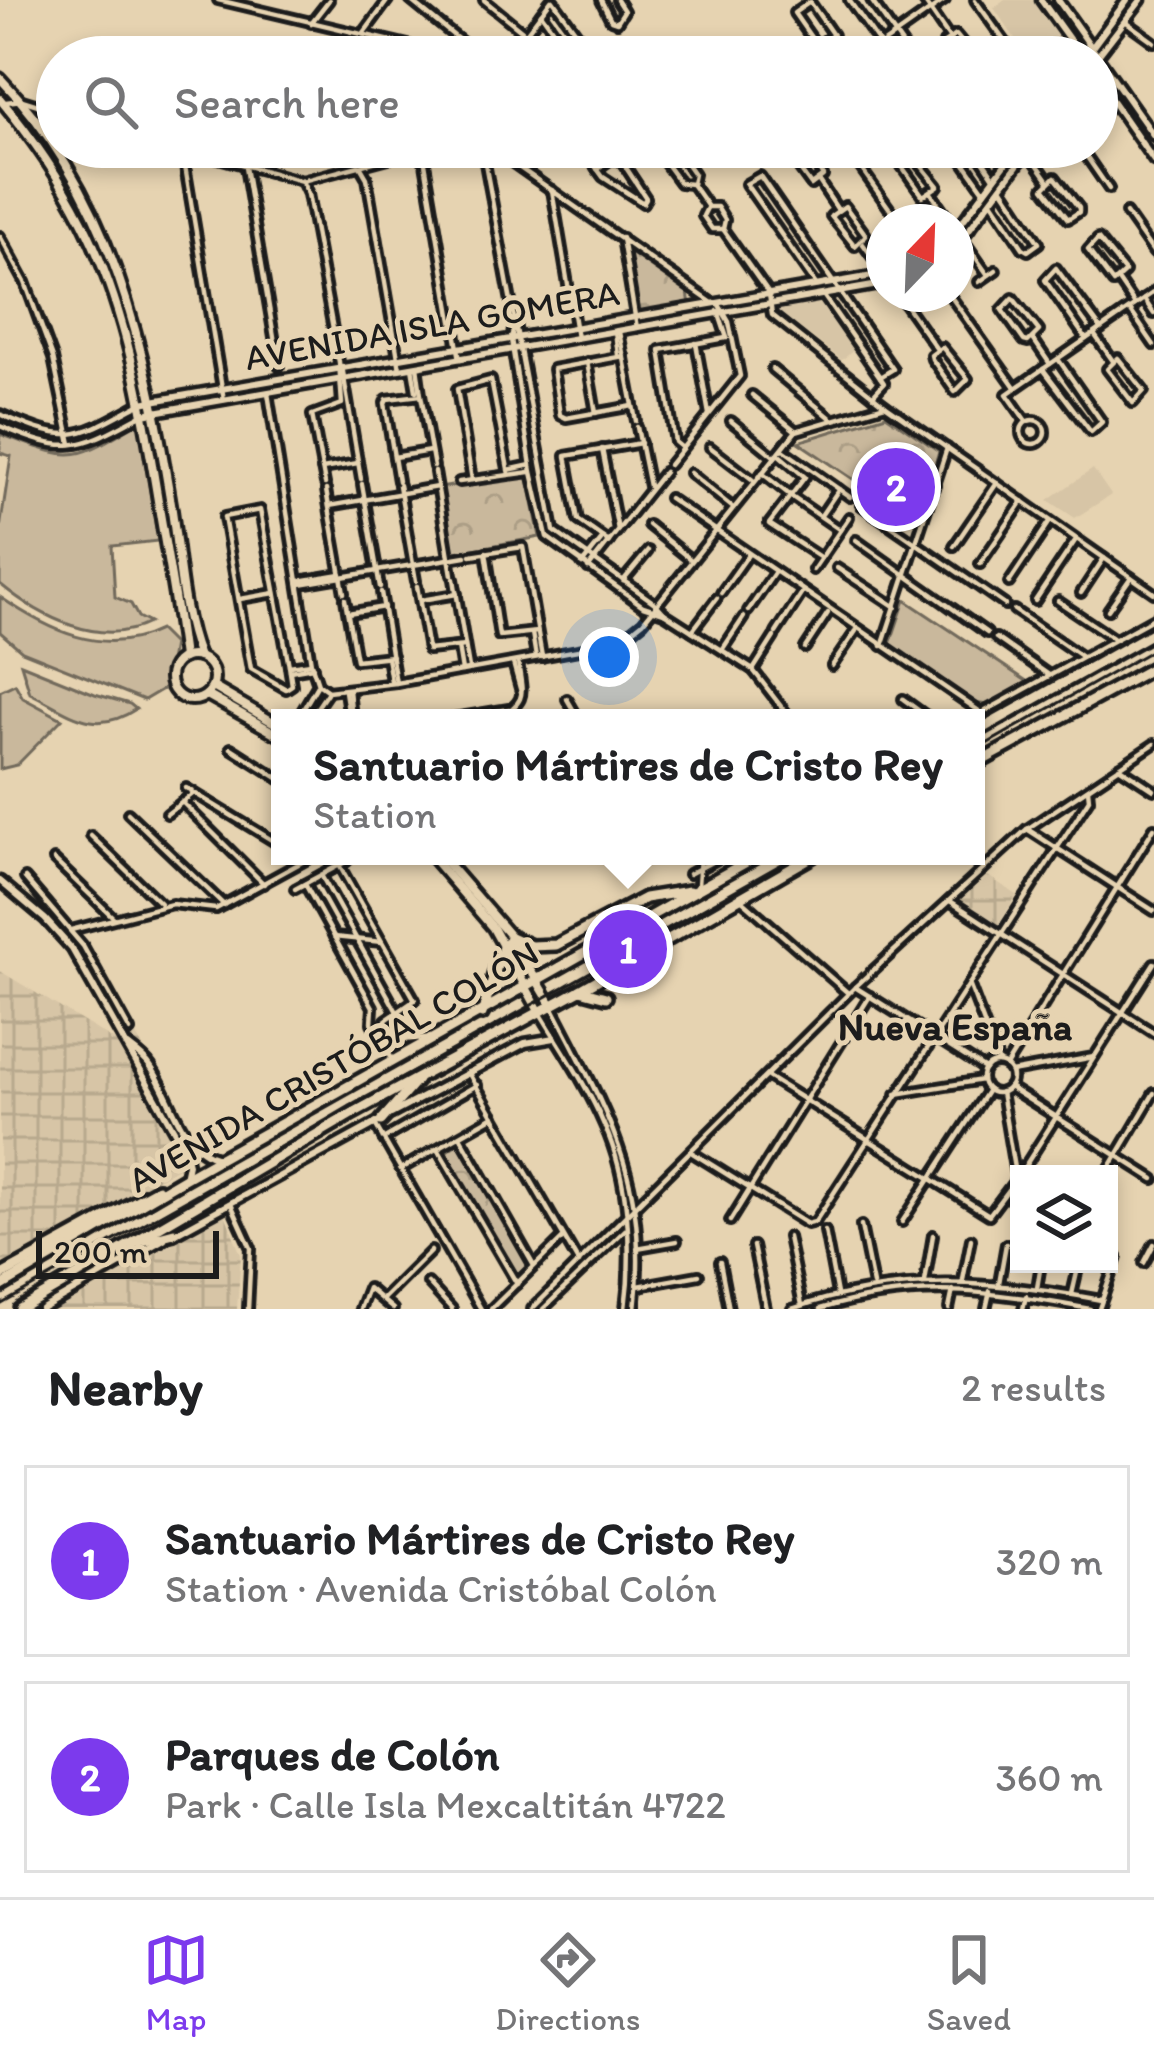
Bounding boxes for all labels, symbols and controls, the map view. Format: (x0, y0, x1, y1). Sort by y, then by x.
search box (36, 36, 1118, 168)
icon: search (78, 69, 144, 135)
text: Search here (174, 75, 400, 129)
north arrow (866, 204, 974, 312)
street label: AVENIDA ISLA GOMERA (241, 271, 623, 379)
pin: 2 (857, 442, 935, 532)
your location (579, 627, 639, 687)
popup (271, 709, 985, 865)
text: Santuario Mártires de Cristo Rey (313, 737, 943, 791)
text: Station (313, 791, 437, 838)
pin: 1 (589, 904, 667, 994)
street label: AVENIDA CRISTÓBAL COLÓN (120, 931, 546, 1201)
district label: Nueva España (838, 1003, 1072, 1050)
map controls (1010, 1165, 1118, 1273)
button: layers (1010, 1165, 1118, 1273)
scale bar (36, 1225, 219, 1278)
text: 200 m (54, 1232, 147, 1271)
text: Nearby (48, 1357, 203, 1418)
text: 2 results (961, 1364, 1106, 1411)
text: Santuario Mártires de Cristo Rey (165, 1511, 794, 1565)
text: 1 (81, 1538, 99, 1585)
text: 320 m (996, 1538, 1103, 1585)
text: Station · Avenida Cristóbal Colón (165, 1565, 717, 1612)
text: Parques de Colón (165, 1727, 500, 1781)
text: 2 (80, 1754, 100, 1801)
text: 360 m (996, 1754, 1103, 1801)
text: Park · Calle Isla Mexcaltitán 4722 (165, 1781, 726, 1828)
tab: Map (143, 1927, 209, 2038)
tab: Directions (495, 1927, 640, 2038)
tab: Saved (927, 1927, 1011, 2038)

